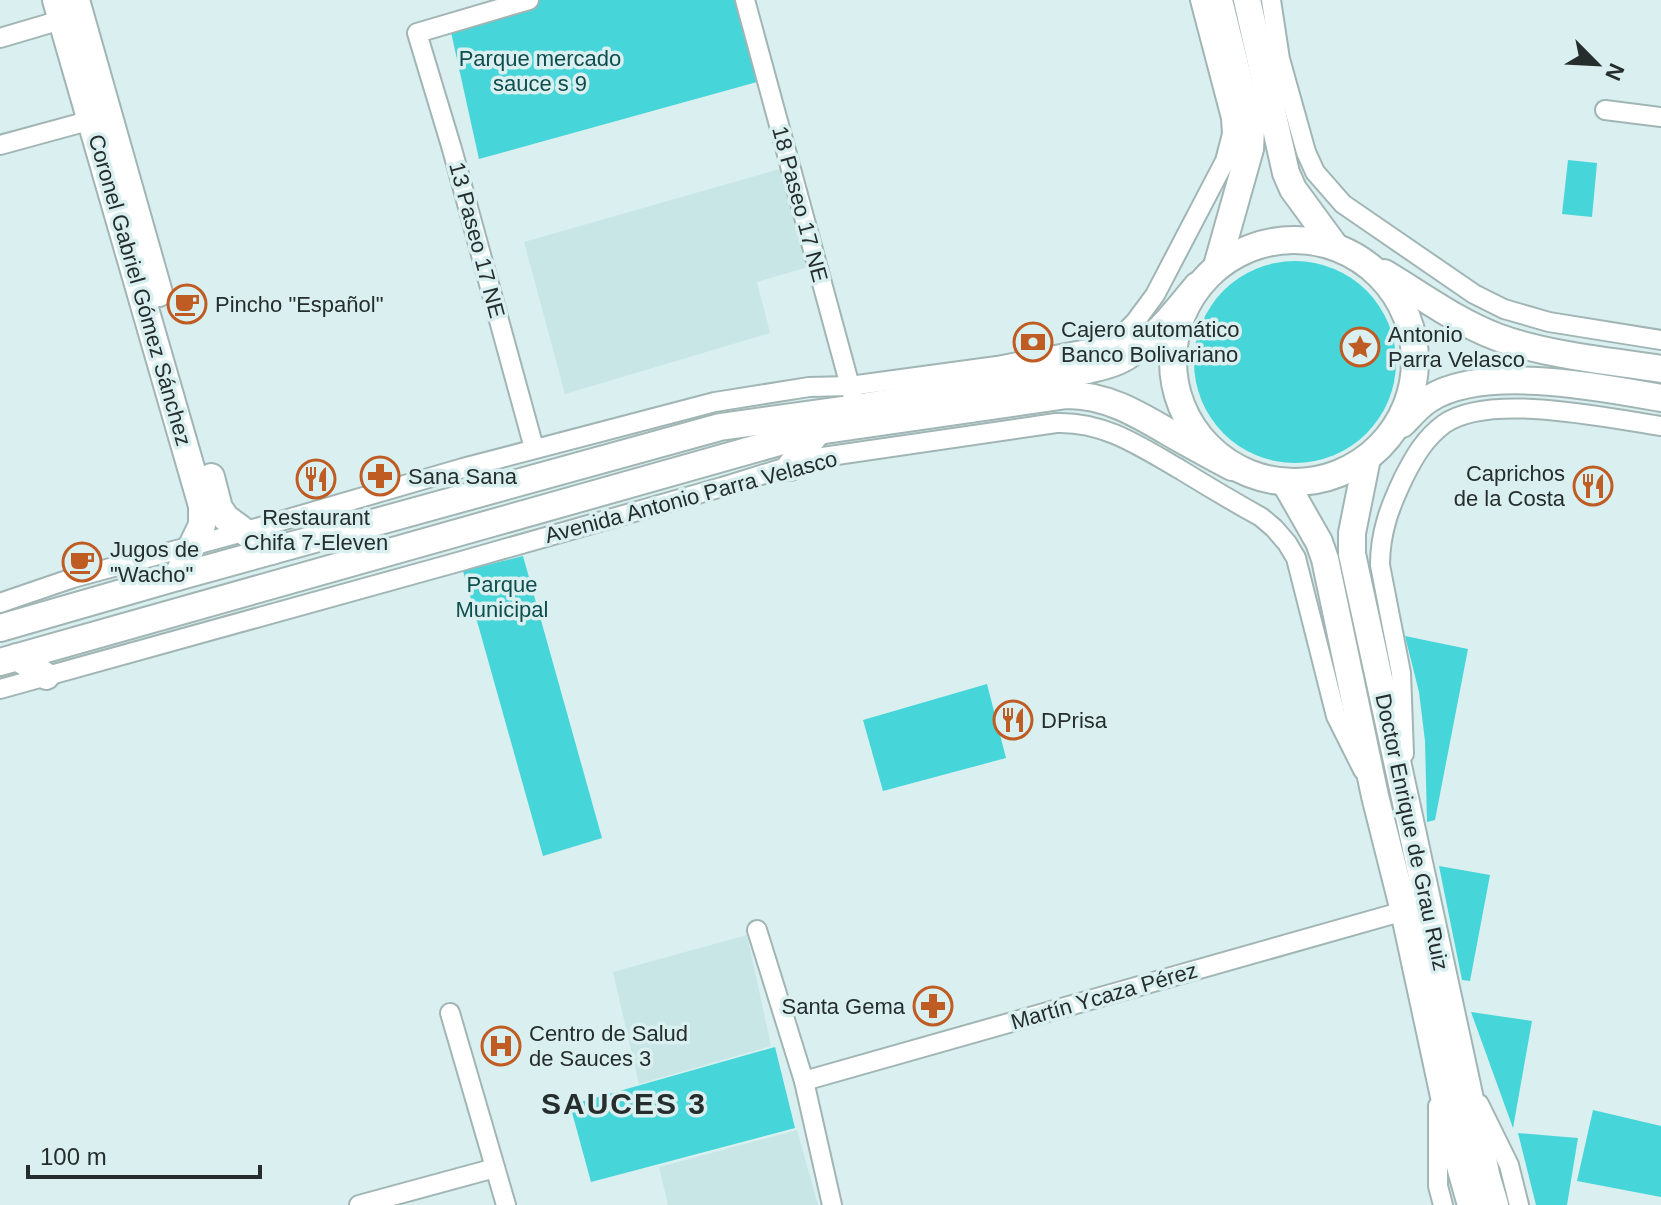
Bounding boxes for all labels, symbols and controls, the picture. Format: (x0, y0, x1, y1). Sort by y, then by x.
north arrow (1557, 24, 1637, 104)
park label: Parque mercado sauce s 9 (459, 46, 621, 96)
text: N (1600, 60, 1629, 84)
street label: 18 Paseo 17 NE (767, 123, 833, 285)
street label: Coronel Gabriel Gómez Sánchez (83, 131, 197, 449)
street label: 13 Paseo 17 NE (444, 159, 510, 321)
cafe icon: Pincho "Español" (166, 283, 208, 325)
place label: Pincho "Español" (215, 292, 384, 317)
place label: Cajero automático Banco Bolivariano (1061, 317, 1240, 367)
bank icon: Cajero automático Banco Bolivariano (1012, 321, 1054, 363)
place label: Antonio Parra Velasco (1388, 322, 1525, 372)
place icon: Antonio Parra Velasco (1339, 326, 1381, 368)
street label: Avenida Antonio Parra Velasco (542, 446, 840, 548)
pharmacy icon: Sana Sana (359, 455, 401, 497)
restaurant icon: Restaurant Chifa 7-Eleven (295, 458, 337, 500)
place label: Caprichos de la Costa (1454, 461, 1566, 511)
place label: Sana Sana (408, 464, 518, 489)
restaurant icon: Caprichos de la Costa (1572, 465, 1614, 507)
place label: Restaurant Chifa 7-Eleven (244, 505, 388, 555)
place label: Jugos de "Wacho" (110, 537, 199, 587)
cafe icon: Jugos de "Wacho" (61, 541, 103, 583)
park label: Parque Municipal (456, 572, 548, 622)
street label: Doctor Enrique de Grau Ruiz (1370, 691, 1454, 973)
restaurant icon: DPrisa (992, 699, 1034, 741)
place label: DPrisa (1041, 708, 1108, 733)
street label: Martín Ycaza Pérez (1008, 957, 1200, 1035)
pharmacy icon: Santa Gema (912, 985, 954, 1027)
place label: Santa Gema (781, 994, 906, 1019)
place label: Centro de Salud de Sauces 3 (529, 1021, 688, 1071)
hospital icon: Centro de Salud de Sauces 3 (480, 1025, 522, 1067)
district label: SAUCES 3 (541, 1087, 707, 1120)
scale bar (28, 1129, 260, 1179)
text: 100 m (40, 1143, 107, 1170)

